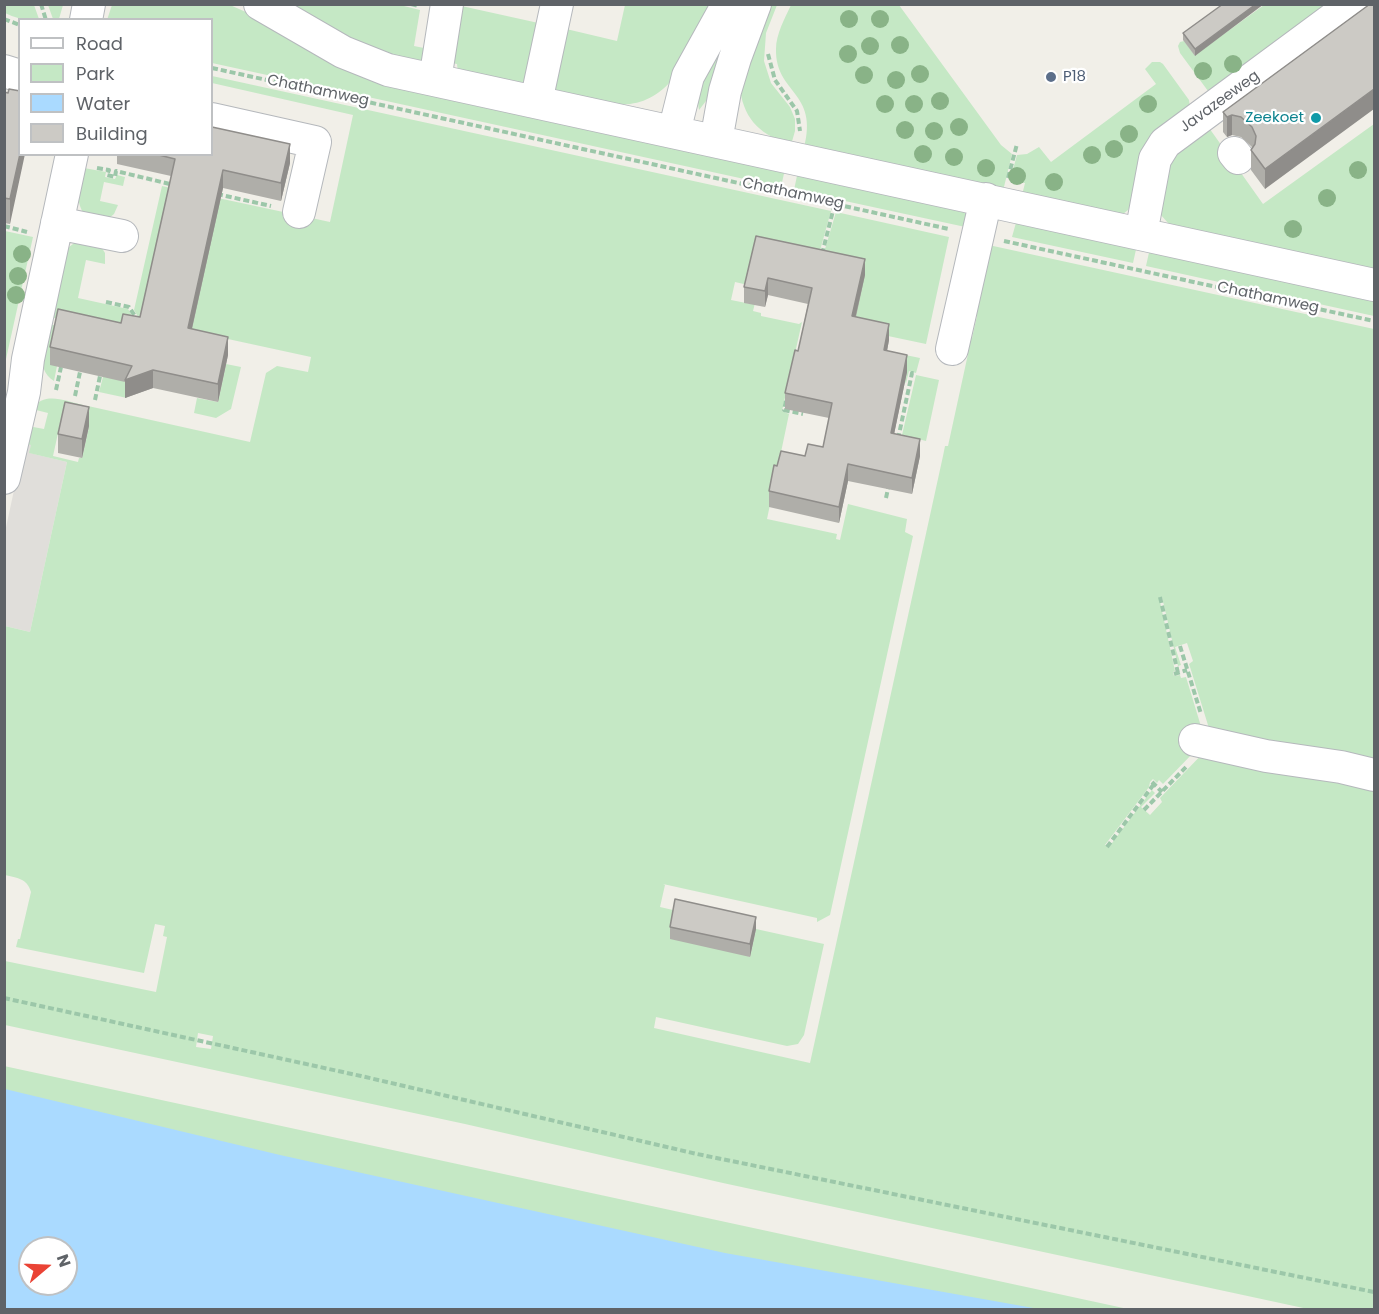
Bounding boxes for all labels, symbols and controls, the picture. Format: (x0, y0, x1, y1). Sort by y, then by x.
legend (18, 18, 213, 156)
text: Road (76, 31, 123, 56)
text: Park (76, 61, 115, 86)
street label: Javazeeweg (1177, 67, 1263, 137)
place label: P18 (1063, 68, 1086, 86)
marker: P18 (1044, 70, 1058, 84)
street label: Chathamweg (265, 71, 371, 111)
text: Water (76, 91, 130, 116)
place label: Zeekoet (1245, 109, 1304, 127)
marker: Zeekoet (1309, 111, 1323, 125)
text: Building (76, 121, 148, 146)
street label: Chathamweg (740, 174, 846, 214)
street label: Chathamweg (1215, 278, 1321, 318)
north arrow (18, 1236, 78, 1296)
text: N (51, 1251, 76, 1270)

